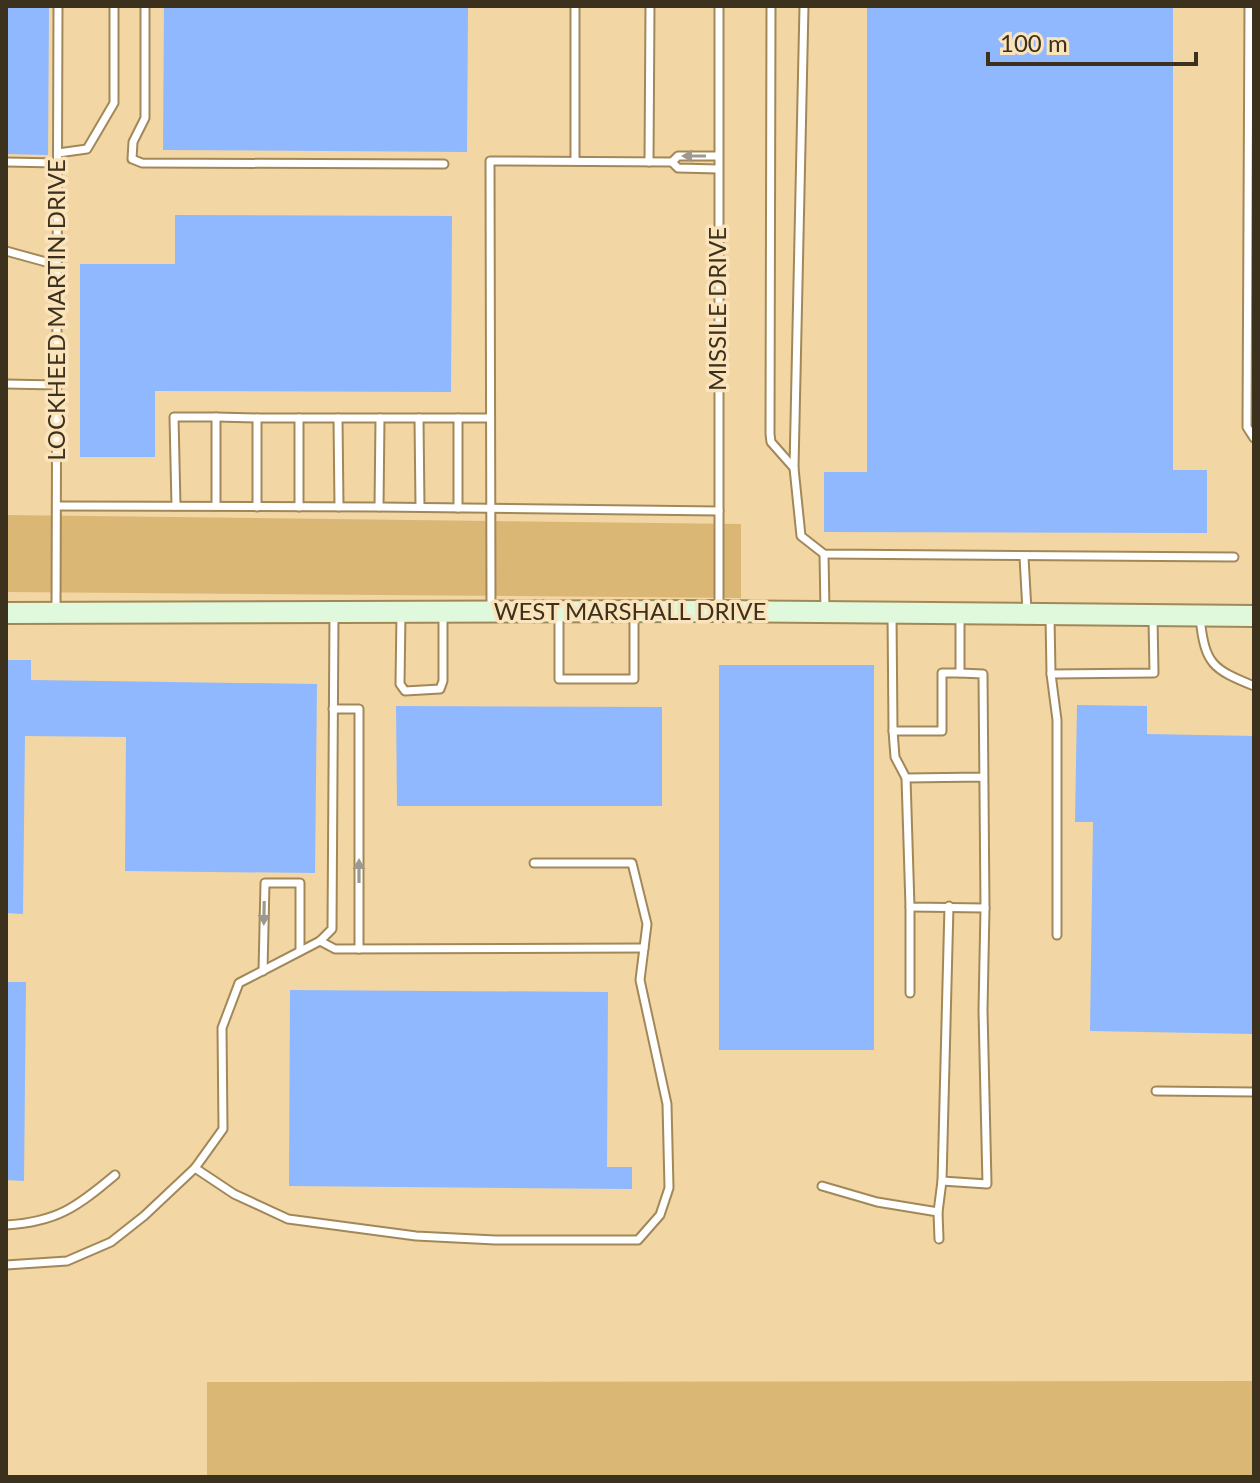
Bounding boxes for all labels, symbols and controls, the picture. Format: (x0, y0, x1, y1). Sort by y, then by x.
scale bar (988, 16, 1196, 66)
text: 100 m (1000, 28, 1068, 57)
one-way arrow (681, 150, 706, 162)
street label: LOCKHEED MARTIN DRIVE (41, 159, 70, 461)
street label: MISSILE DRIVE (702, 227, 731, 391)
street label: WEST MARSHALL DRIVE (494, 596, 766, 625)
one-way arrow (353, 858, 365, 883)
one-way arrow (258, 901, 270, 926)

